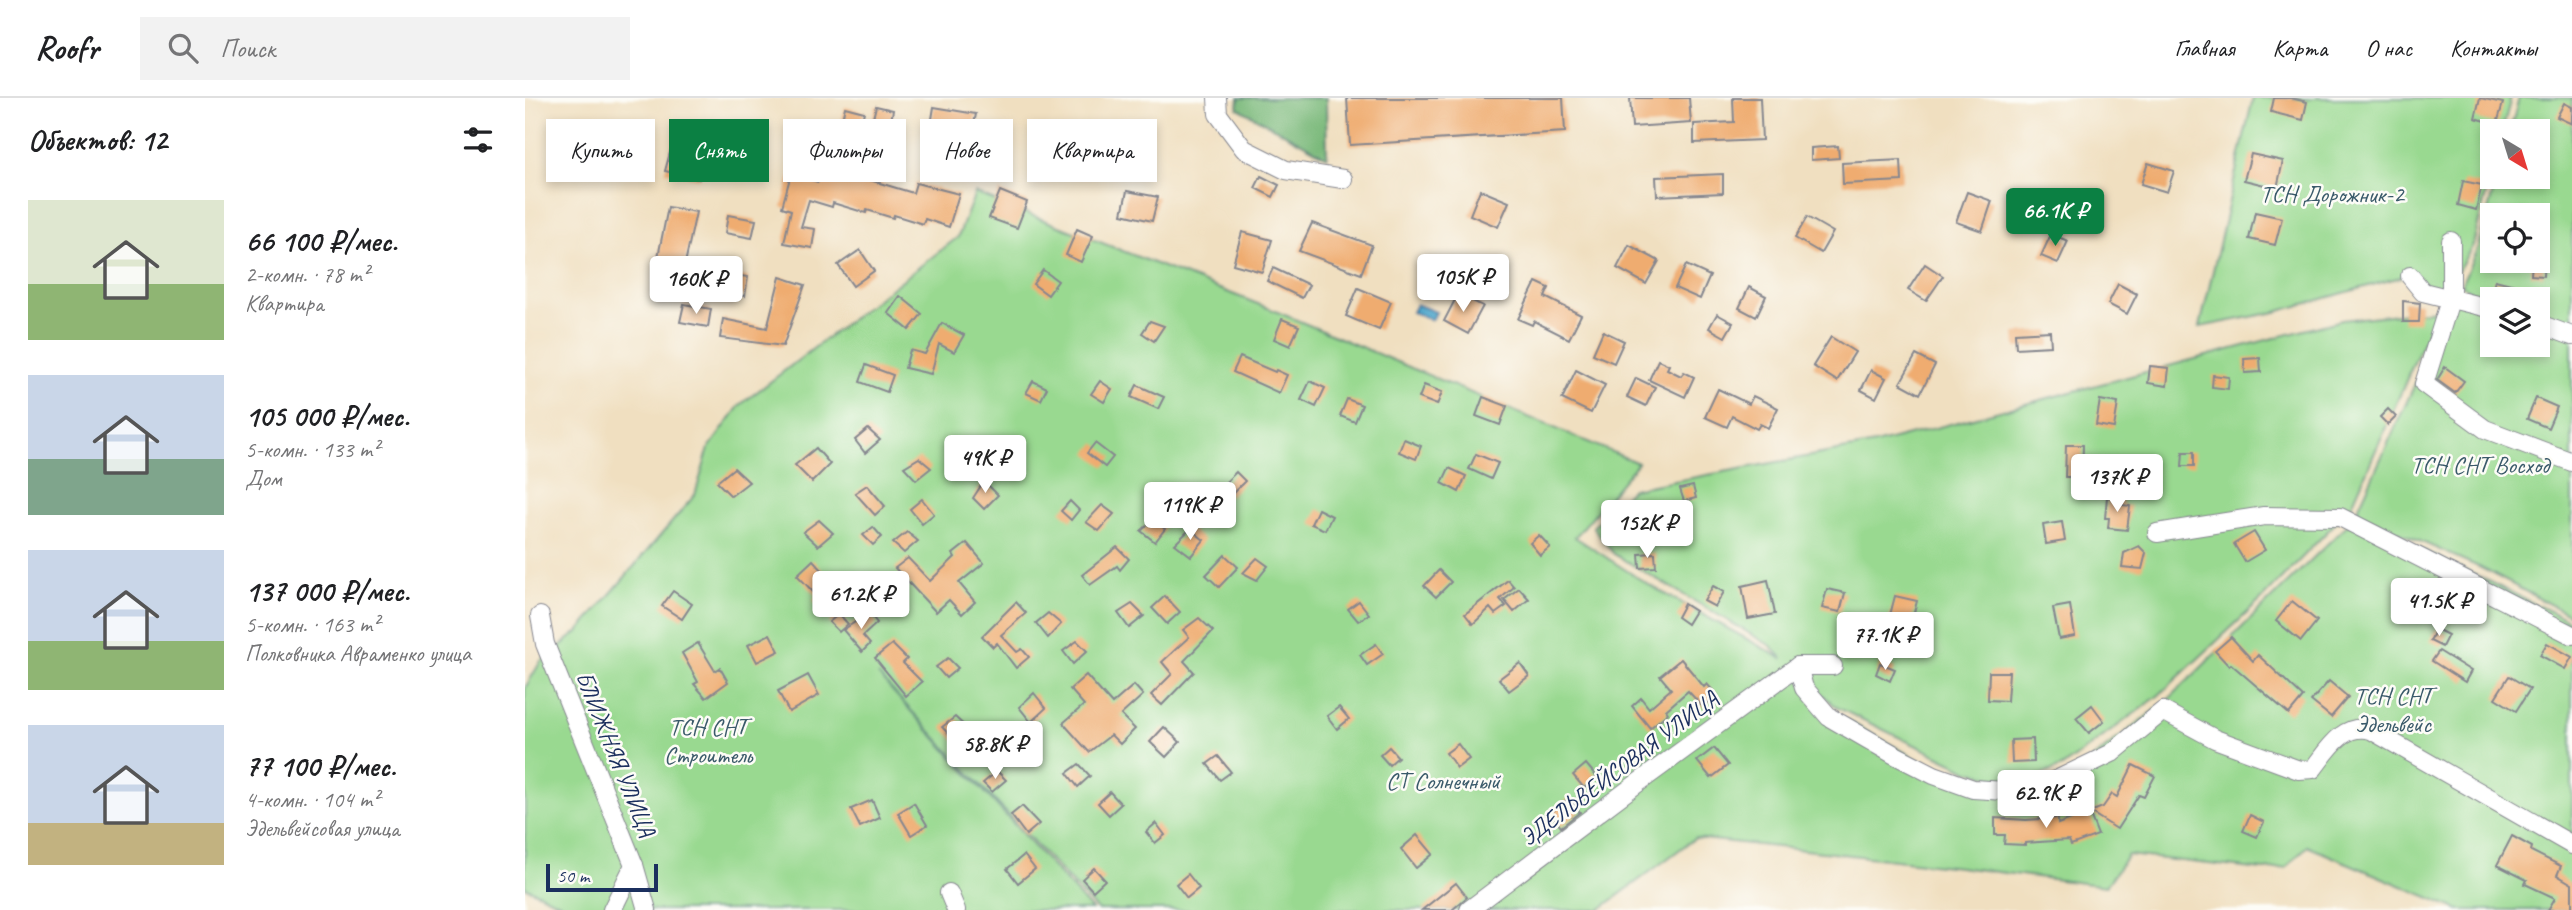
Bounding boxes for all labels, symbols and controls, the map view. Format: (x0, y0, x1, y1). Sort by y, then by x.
search box (140, 17, 630, 80)
text: Roofr (35, 27, 98, 69)
icon: search (164, 29, 202, 67)
text: Поиск (220, 32, 275, 65)
text: Главная (2174, 33, 2235, 63)
text: Карта (2273, 33, 2327, 63)
text: О нас (2365, 33, 2412, 63)
text: Контакты (2450, 33, 2537, 63)
chip: Купить (546, 119, 655, 182)
chip: Снять (669, 119, 769, 182)
chip: Фильтры (783, 119, 906, 182)
chip: Новое (920, 119, 1013, 182)
chip: Квартира (1027, 119, 1157, 182)
north arrow (2480, 119, 2550, 189)
map controls (2480, 119, 2550, 357)
text: Объектов: 12 (28, 121, 167, 159)
icon: filters (459, 121, 497, 159)
park label: ТСН Дорожник-2 (2260, 179, 2406, 209)
pin: 66.1K ₽ (1990, 188, 2120, 248)
text: 66.1K ₽ (2022, 196, 2088, 225)
button: locate (2480, 203, 2550, 273)
text: 66 100 ₽/мес. (245, 222, 397, 260)
icon: home (84, 228, 168, 312)
pin: 105K ₽ (1406, 254, 1520, 314)
pin: 160K ₽ (639, 256, 753, 316)
text: 2-комн. · 78 m² (245, 260, 369, 289)
text: 105K ₽ (1433, 262, 1493, 291)
text: 160K ₽ (666, 264, 726, 293)
button: layers (2480, 287, 2550, 357)
text: Квартира (245, 289, 323, 318)
text: 105 000 ₽/мес. (245, 397, 409, 435)
icon: home (84, 403, 168, 487)
text: 5-комн. · 133 m² (245, 435, 379, 464)
pin: 49K ₽ (936, 436, 1034, 495)
text: 49K ₽ (960, 443, 1010, 472)
park label: ТСН СНТ Восход (2411, 450, 2552, 480)
pin: 137K ₽ (2060, 454, 2174, 514)
text: 137K ₽ (2087, 462, 2147, 491)
text: Дом (245, 464, 282, 493)
pin: 119K ₽ (1133, 482, 1247, 542)
text: 119K ₽ (1160, 490, 1220, 519)
pin: 152K ₽ (1590, 500, 1704, 560)
text: 152K ₽ (1617, 508, 1677, 537)
text: 137 000 ₽/мес. (245, 572, 409, 610)
pin: 61.2K ₽ (796, 572, 926, 631)
icon: home (84, 578, 168, 662)
pin: 41.5K ₽ (2374, 578, 2504, 638)
text: 61.2K ₽ (828, 579, 894, 608)
text: 41.5K ₽ (2407, 586, 2471, 615)
text: 5-комн. · 163 m² (245, 610, 379, 639)
pin: 77.1K ₽ (1820, 612, 1950, 672)
text: 77.1K ₽ (1853, 620, 1917, 649)
text: Полковника Авраменко улица (245, 639, 471, 668)
street label: БЛИЖНЯЯ УЛИЦА (569, 667, 663, 842)
park label: ТСН СНТ Эдельвейс (2354, 681, 2438, 739)
street label: ЭДЕЛЬВЕЙСОВАЯ УЛИЦА (1514, 683, 1725, 852)
park label: ТСН СНТ Строитель (664, 712, 754, 770)
pin: 58.8K ₽ (930, 722, 1060, 781)
text: 58.8K ₽ (963, 729, 1027, 758)
text: 77 100 ₽/мес. (245, 747, 396, 785)
icon: home (84, 753, 168, 837)
park label: СТ Солнечный (1386, 766, 1502, 796)
pin: 62.9K ₽ (1981, 770, 2111, 830)
text: 62.9K ₽ (2014, 778, 2078, 807)
text: 4-комн. · 104 m² (245, 785, 379, 814)
text: Эдельвейсовая улица (245, 814, 399, 843)
scale bar (546, 861, 658, 893)
text: 50 m (557, 864, 589, 888)

